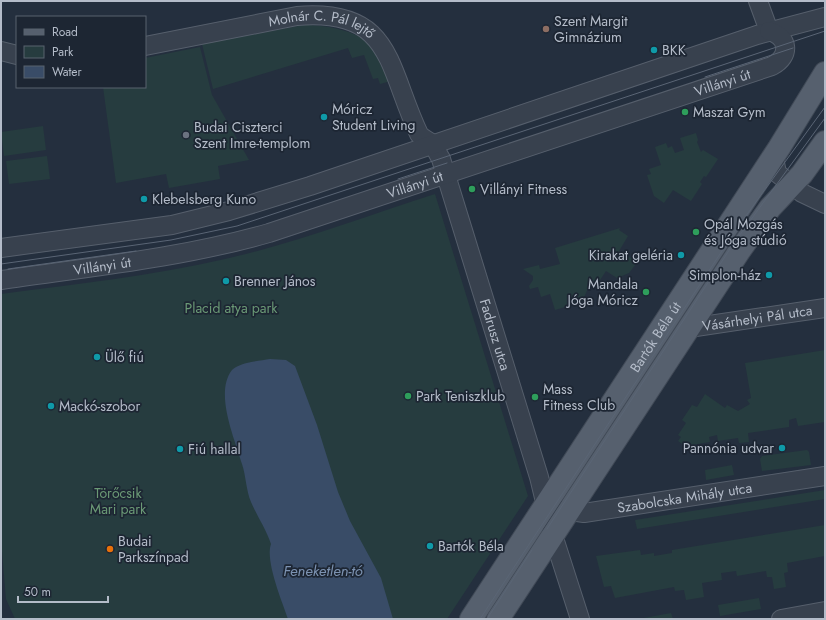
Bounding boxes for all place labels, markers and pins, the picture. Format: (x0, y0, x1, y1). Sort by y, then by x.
place label: Szent Margit Gimnázium (554, 11, 628, 47)
marker: Szent Margit Gimnázium (541, 24, 551, 34)
place label: BKK (662, 40, 686, 60)
marker: BKK (649, 45, 659, 55)
place label: Móricz Student Living (332, 99, 416, 135)
place label: Maszat Gym (693, 102, 766, 122)
marker: Maszat Gym (680, 107, 690, 117)
marker: Móricz Student Living (319, 112, 329, 122)
place label: Budai Ciszterci Szent Imre-templom (194, 117, 310, 153)
marker: Budai Ciszterci Szent Imre-templom (181, 130, 191, 140)
place label: Villányi Fitness (480, 179, 568, 199)
marker: Villányi Fitness (467, 184, 477, 194)
place label: Klebelsberg Kuno (152, 189, 257, 209)
marker: Klebelsberg Kuno (139, 194, 149, 204)
place label: Opál Mozgás és Jóga stúdió (704, 214, 787, 250)
marker: Opál Mozgás és Jóga stúdió (691, 227, 701, 237)
place label: Kirakat geléria (589, 245, 673, 265)
marker: Kirakat geléria (676, 250, 686, 260)
place label: Simplon-ház (689, 265, 762, 285)
marker: Simplon-ház (764, 270, 774, 280)
place label: Brenner János (234, 271, 316, 291)
place label: Mandala Jóga Móricz (566, 274, 639, 310)
marker: Brenner János (221, 276, 231, 286)
marker: Mandala Jóga Móricz (641, 287, 651, 297)
place label: Ülő fiú (105, 347, 144, 367)
marker: Ülő fiú (92, 352, 102, 362)
place label: Mass Fitness Club (543, 379, 615, 415)
place label: Park Teniszklub (416, 386, 505, 406)
marker: Park Teniszklub (403, 391, 413, 401)
marker: Mass Fitness Club (530, 392, 540, 402)
place label: Mackó-szobor (59, 396, 140, 416)
marker: Mackó-szobor (46, 401, 56, 411)
place label: Pannónia udvar (683, 438, 774, 458)
place label: Fiú hallal (188, 439, 241, 459)
marker: Pannónia udvar (777, 443, 787, 453)
marker: Fiú hallal (175, 444, 185, 454)
place label: Budai Parkszínpad (118, 531, 189, 567)
place label: Bartók Béla (438, 536, 504, 556)
marker: Bartók Béla (425, 541, 435, 551)
marker: Budai Parkszínpad (105, 544, 115, 554)

